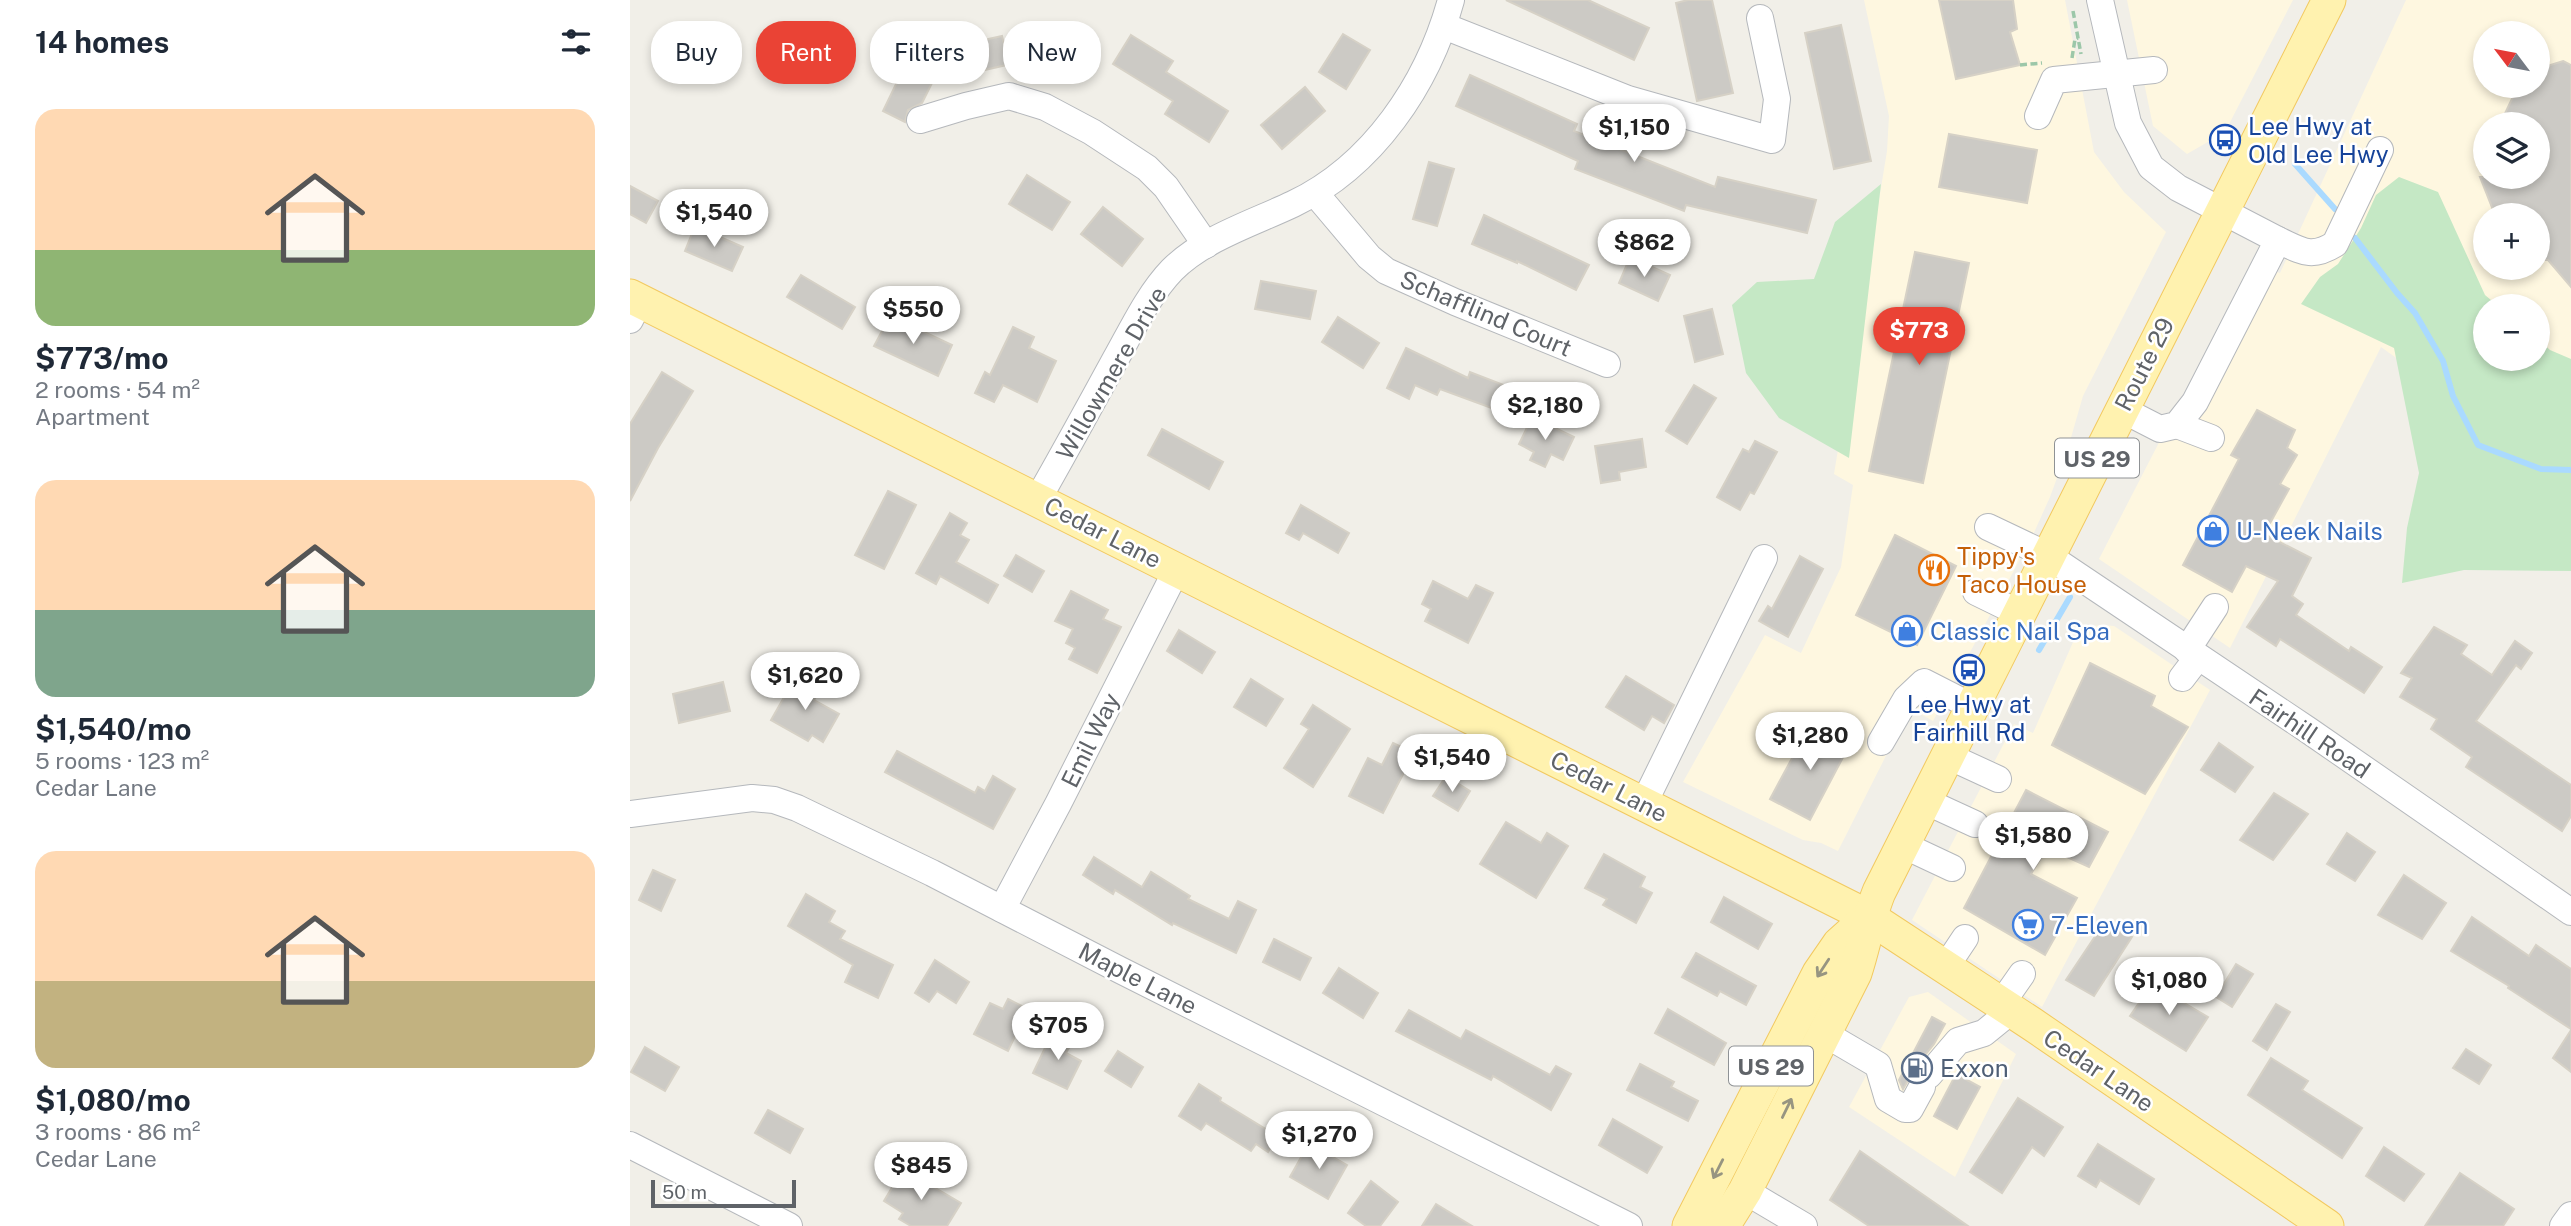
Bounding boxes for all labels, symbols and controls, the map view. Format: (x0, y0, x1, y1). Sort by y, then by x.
chip: Buy (651, 21, 742, 84)
chip: Rent (756, 21, 856, 84)
chip: Filters (870, 21, 989, 84)
chip: New (1003, 21, 1101, 84)
north arrow (2473, 21, 2550, 98)
map controls (2473, 21, 2550, 371)
icon: filters (557, 23, 595, 61)
text: 14 homes (35, 24, 169, 60)
pin: $1,150 (1577, 104, 1691, 164)
place label: Lee Hwy at Old Lee Hwy (2248, 112, 2389, 168)
button: layers (2473, 112, 2550, 189)
text: $1,150 (1598, 113, 1670, 140)
bus stop icon: Lee Hwy at Old Lee Hwy (2208, 123, 2242, 157)
icon: home (252, 155, 378, 281)
pin: $1,540 (657, 190, 771, 249)
text: $1,540 (675, 198, 753, 225)
button: + (2473, 203, 2550, 280)
pin: $862 (1603, 219, 1685, 279)
text: $862 (1614, 228, 1674, 255)
street label: Schafflind Court (1396, 264, 1576, 362)
street label: Willowmere Drive (1050, 282, 1172, 464)
pin: $550 (872, 286, 954, 346)
button: − (2473, 294, 2550, 371)
text: $550 (882, 295, 944, 322)
pin: $773 (1878, 308, 1960, 367)
street label: Route 29 (2109, 313, 2179, 415)
text: $773 (1889, 316, 1949, 343)
text: $773/mo (35, 340, 168, 376)
text: 2 rooms · 54 m² (35, 376, 200, 403)
pin: $2,180 (1488, 382, 1602, 442)
text: $2,180 (1507, 391, 1583, 418)
text: Apartment (35, 403, 150, 430)
road number: US 29 (2055, 438, 2139, 478)
street label: Cedar Lane (1040, 491, 1166, 573)
shop icon: U-Neek Nails (2196, 514, 2230, 548)
place label: U-Neek Nails (2236, 517, 2383, 545)
icon: home (252, 526, 378, 652)
place label: Tippy's Taco House (1957, 542, 2087, 598)
restaurant icon: Tippy's Taco House (1917, 553, 1951, 587)
shop icon: Classic Nail Spa (1890, 614, 1924, 648)
place label: Classic Nail Spa (1930, 617, 2110, 645)
pin: $1,620 (748, 652, 862, 712)
bus stop icon: Lee Hwy at Fairhill Rd (1952, 653, 1986, 687)
text: $1,620 (767, 661, 843, 688)
street label: Fairhill Road (2244, 682, 2376, 784)
street label: Emil Way (1055, 688, 1125, 792)
place label: Lee Hwy at Fairhill Rd (1907, 690, 2031, 746)
text: $1,540/mo (35, 711, 191, 747)
pin: $1,280 (1753, 712, 1867, 772)
text: $1,280 (1771, 721, 1849, 748)
pin: $1,540 (1395, 734, 1509, 794)
text: $1,540 (1413, 743, 1491, 770)
street label: Cedar Lane (1546, 745, 1672, 827)
text: 5 rooms · 123 m² (35, 747, 209, 774)
text: Cedar Lane (35, 774, 157, 801)
pin: $1,580 (1976, 812, 2090, 872)
text: $1,580 (1994, 821, 2072, 848)
icon: home (252, 897, 378, 1023)
supermarket icon: 7-Eleven (2011, 908, 2045, 942)
place label: 7-Eleven (2051, 911, 2148, 939)
street label: Maple Lane (1074, 936, 1202, 1020)
one-way arrow (1816, 957, 1830, 977)
pin: $1,080 (2112, 958, 2226, 1017)
text: $1,080 (2131, 966, 2207, 993)
pin: $705 (1017, 1002, 1099, 1062)
text: $705 (1028, 1011, 1088, 1038)
street label: Cedar Lane (2038, 1023, 2160, 1117)
road number: US 29 (1729, 1046, 1813, 1086)
fuel station icon: Exxon (1900, 1051, 1934, 1085)
place label: Exxon (1940, 1054, 2009, 1082)
text: $1,080/mo (35, 1082, 191, 1118)
one-way arrow (1781, 1098, 1794, 1119)
pin: $1,270 (1262, 1112, 1376, 1171)
text: 3 rooms · 86 m² (35, 1118, 201, 1145)
text: $1,270 (1281, 1120, 1357, 1147)
pin: $845 (880, 1142, 962, 1202)
text: Cedar Lane (35, 1145, 157, 1172)
text: $845 (890, 1151, 952, 1178)
one-way arrow (1710, 1158, 1724, 1179)
scale bar (651, 1177, 796, 1209)
text: 50 m (662, 1181, 707, 1203)

